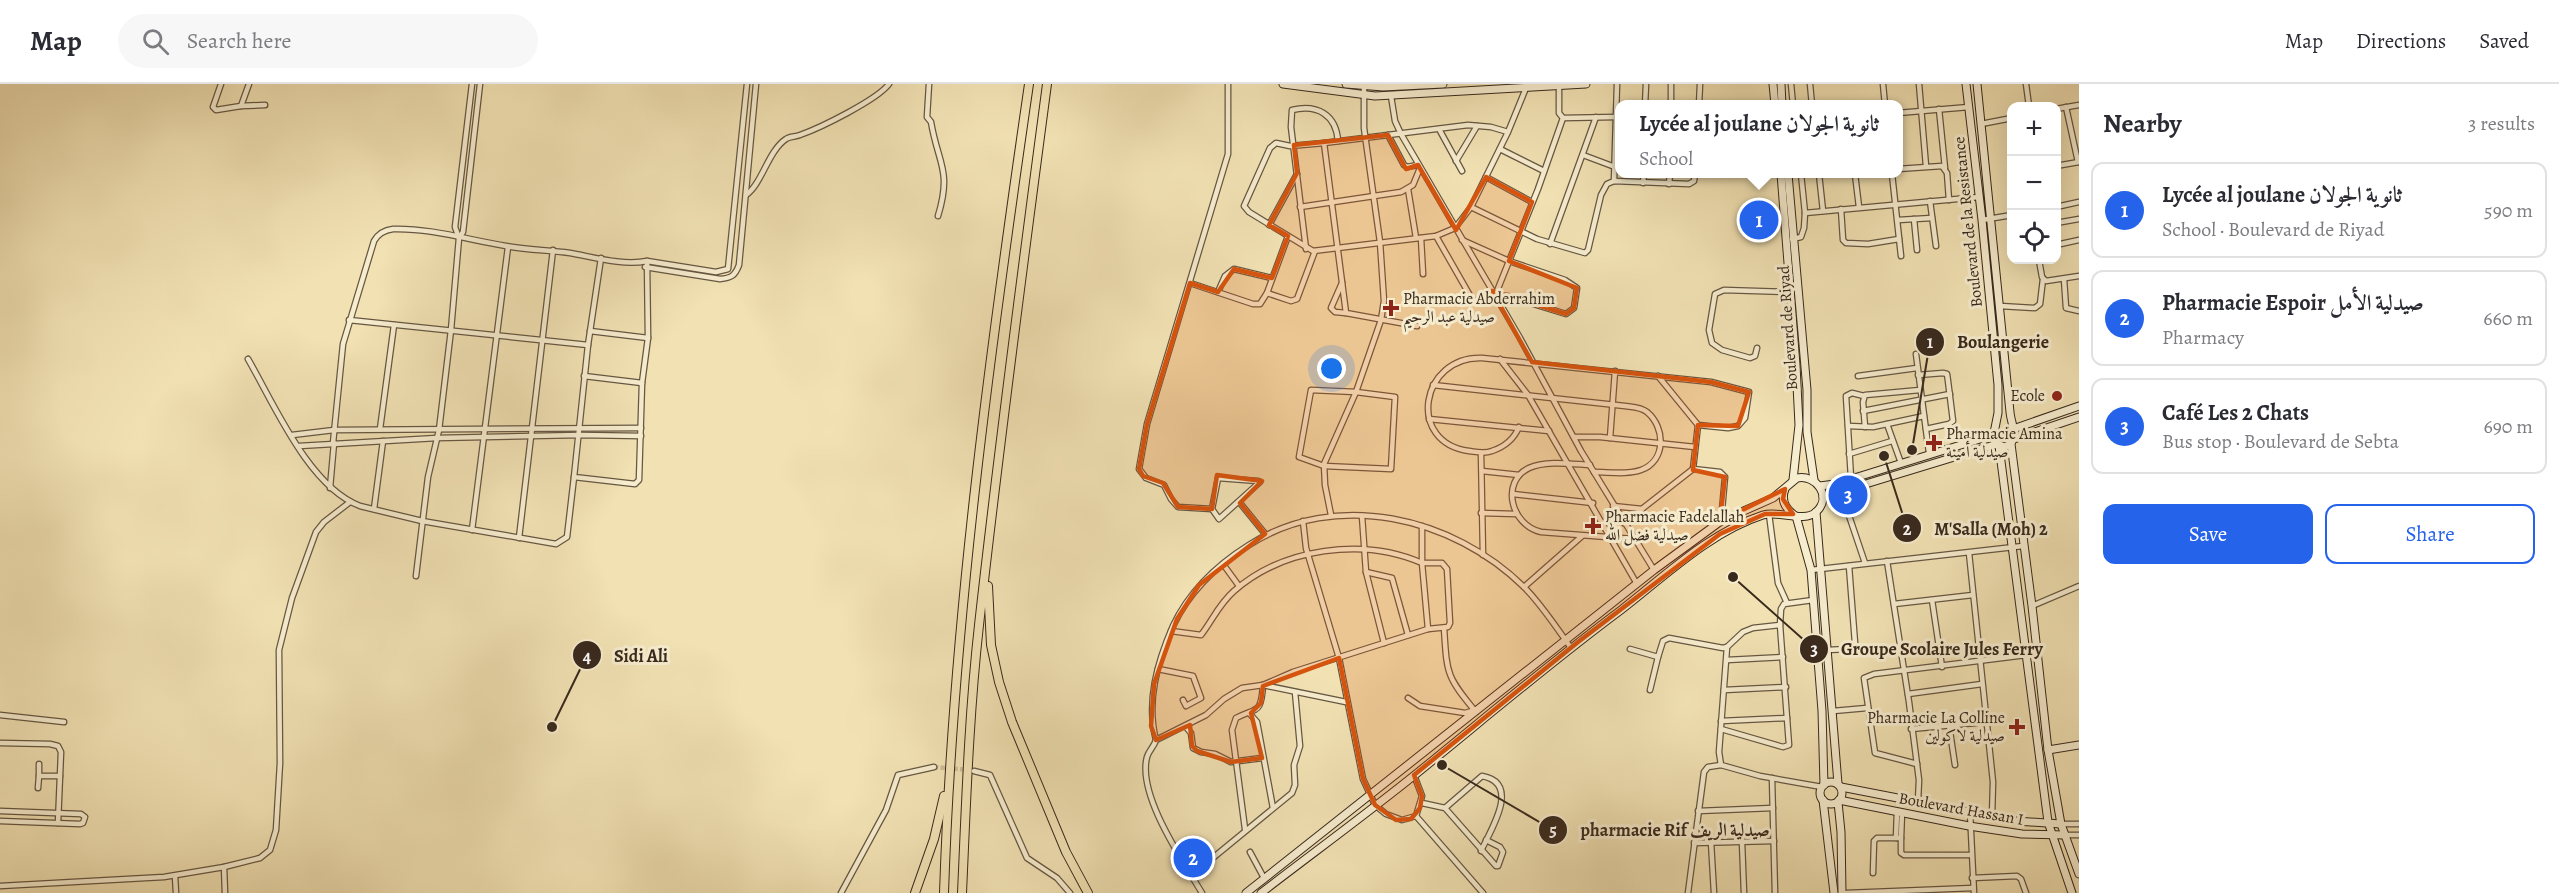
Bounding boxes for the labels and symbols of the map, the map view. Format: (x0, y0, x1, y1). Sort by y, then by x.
street label: Boulevard de la Resistance (1948, 135, 1988, 309)
pin: 1 (1740, 198, 1778, 242)
street label: Boulevard de Riyad (1773, 264, 1803, 391)
place label: Pharmacie Abderrahim صيدلية عبد الرحيم (1403, 288, 1555, 333)
marker: Pharmacie Abderrahim صيدلية عبد الرحيم (1384, 301, 1398, 315)
callout: Boulangerie (1915, 324, 2061, 360)
text: 1 (1927, 330, 1934, 354)
text: Boulangerie (1957, 330, 2049, 354)
your location (1317, 354, 1346, 383)
place label: Ecole (2010, 385, 2045, 407)
marker: Ecole (2050, 389, 2064, 403)
place label: Pharmacie Amina صيدلية أمينة (1946, 423, 2063, 463)
marker: Pharmacie Amina صيدلية أمينة (1927, 436, 1941, 450)
pin: 3 (1828, 472, 1868, 518)
place label: Pharmacie Fadelallah صيدلية فضل الله (1605, 506, 1745, 546)
callout: M'Salla (Moh) 2 (1892, 510, 2060, 546)
text: 2 (1903, 517, 1912, 541)
text: M'Salla (Moh) 2 (1934, 517, 2048, 541)
marker: Pharmacie Fadelallah صيدلية فضل الله (1586, 519, 1600, 533)
callout: Groupe Scolaire Jules Ferry (1799, 631, 2055, 667)
callout: Sidi Ali (572, 637, 680, 673)
text: 3 (1810, 637, 1818, 661)
text: Groupe Scolaire Jules Ferry (1841, 637, 2044, 661)
text: 4 (583, 644, 592, 668)
text: Sidi Ali (614, 644, 668, 668)
place label: Pharmacie La Colline صيدلية لاكولين (1867, 707, 2005, 747)
marker: Pharmacie La Colline صيدلية لاكولين (2010, 720, 2024, 734)
street label: Boulevard Hassan I (1897, 787, 2025, 831)
callout: pharmacie Rif صيدلية الريف (1538, 812, 1781, 848)
text: 5 (1549, 818, 1557, 842)
text: pharmacie Rif صيدلية الريف (1580, 818, 1770, 842)
pin: 2 (1174, 836, 1212, 880)

